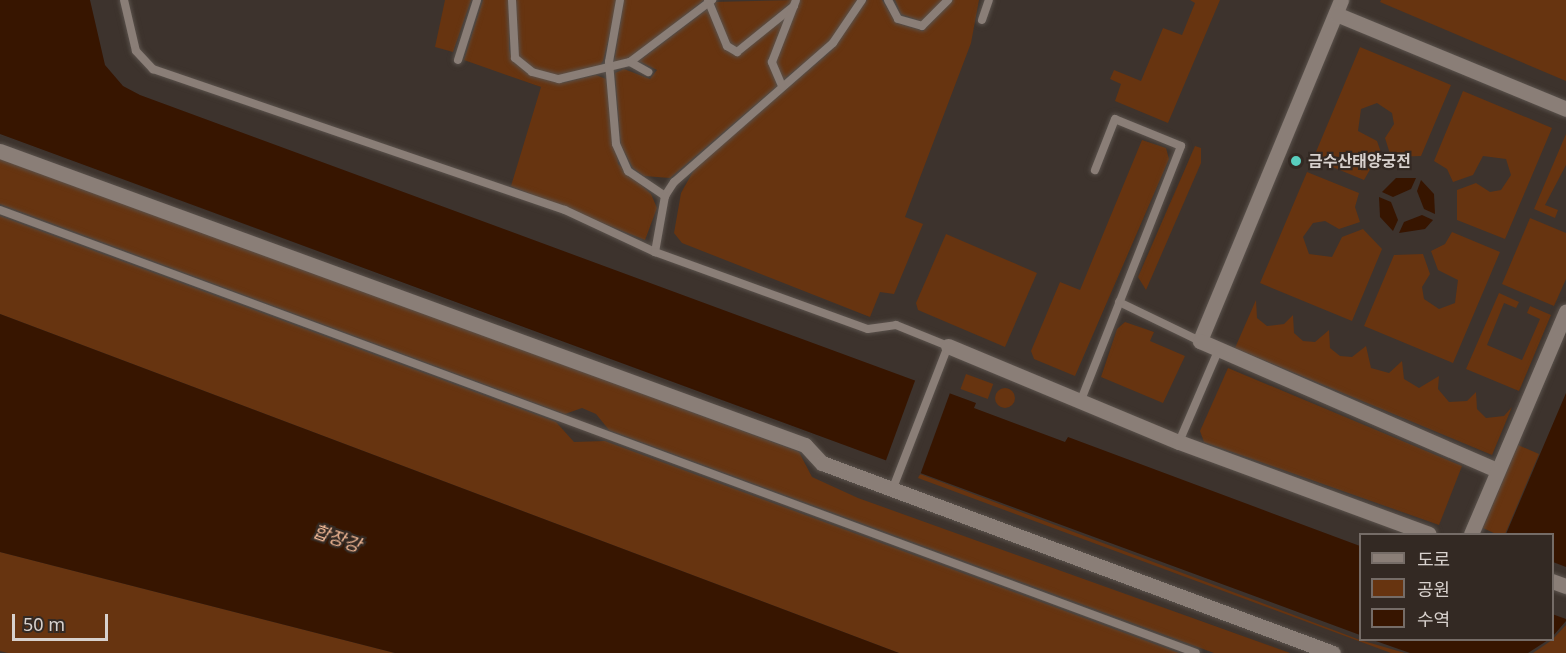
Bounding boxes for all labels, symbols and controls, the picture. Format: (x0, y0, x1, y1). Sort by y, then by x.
place label: 금수산태양궁전 (1308, 151, 1411, 171)
marker: 금수산태양궁전 (1289, 154, 1303, 168)
water label: 합장강 (310, 520, 364, 556)
legend (1359, 533, 1554, 641)
text: 도로 (1417, 547, 1450, 571)
text: 공원 (1417, 577, 1450, 601)
scale bar (15, 602, 111, 640)
text: 수역 (1417, 607, 1450, 631)
text: 50 m (23, 612, 65, 636)

